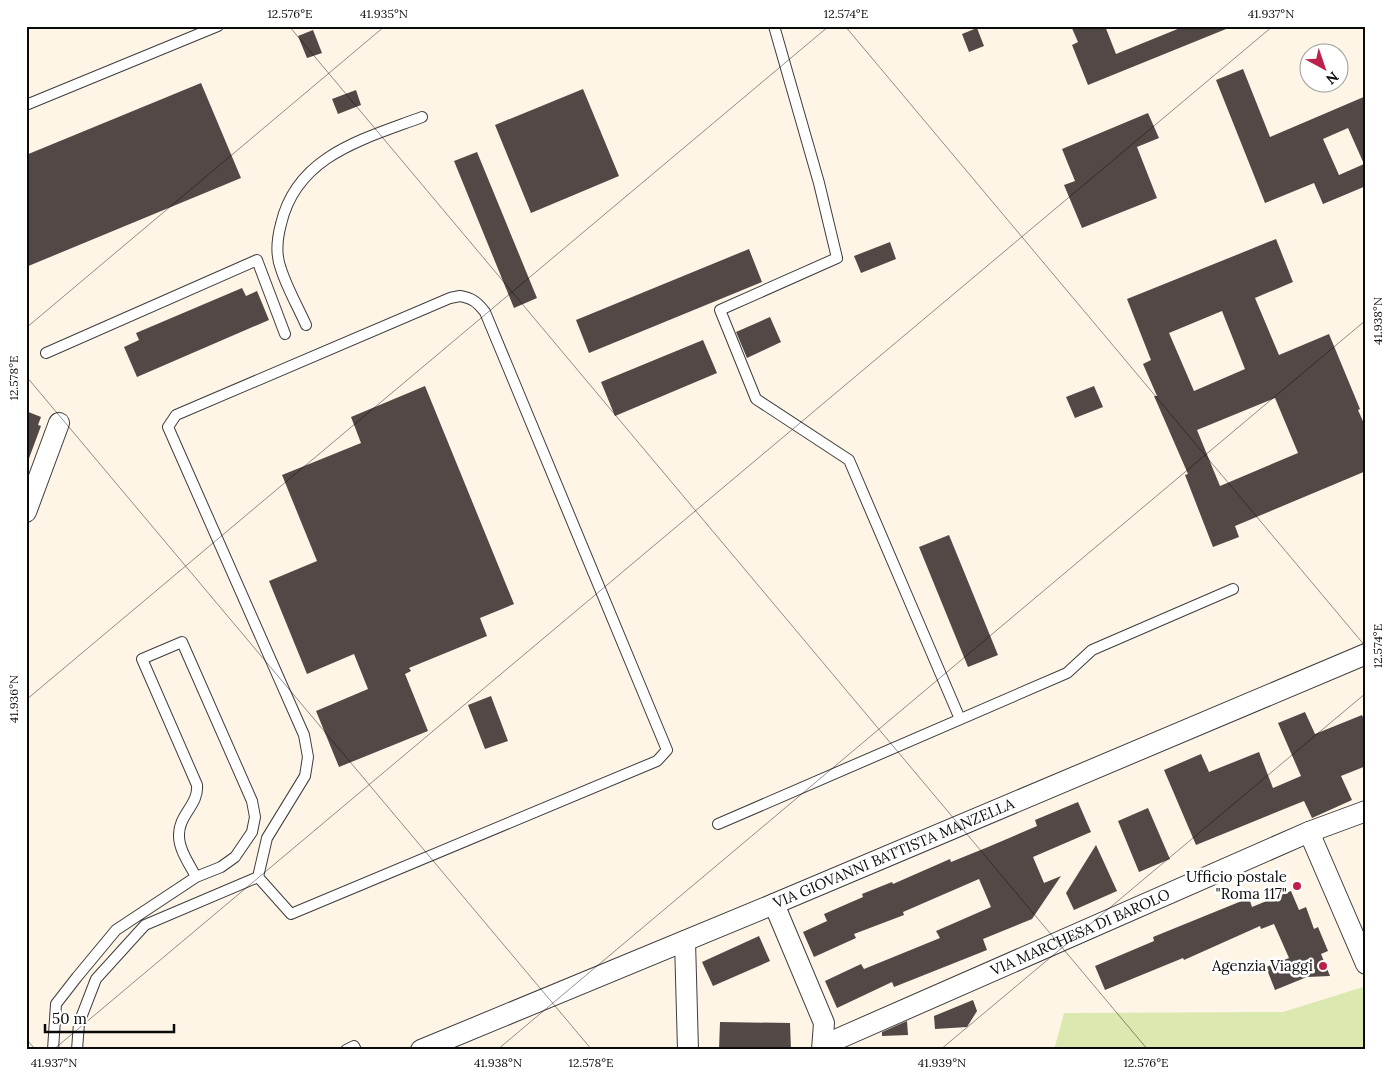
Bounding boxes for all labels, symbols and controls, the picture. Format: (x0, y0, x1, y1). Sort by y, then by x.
text: 12.576°E (267, 6, 313, 21)
text: 41.935°N (360, 6, 408, 21)
text: 12.574°E (824, 6, 868, 21)
text: 41.937°N (1248, 6, 1294, 21)
north arrow (1300, 42, 1350, 92)
text: N (1322, 68, 1342, 88)
text: 41.938°N (1370, 297, 1385, 345)
text: 12.578°E (6, 356, 21, 400)
text: 12.574°E (1370, 624, 1385, 668)
text: 41.936°N (6, 675, 21, 723)
street label: VIA GIOVANNI BATTISTA MANZELLA (769, 793, 1018, 913)
place label: Ufficio postale "Roma 117" (1186, 867, 1287, 903)
marker: Ufficio postale "Roma 117" (1291, 880, 1303, 892)
street label: VIA MARCHESA DI BAROLO (987, 884, 1173, 980)
place label: Agenzia Viaggi (1211, 956, 1313, 975)
marker: Agenzia Viaggi (1317, 960, 1329, 972)
scale bar (45, 1001, 174, 1033)
text: 50 m (52, 1009, 87, 1028)
text: 41.937°N (31, 1055, 77, 1070)
text: 41.938°N (474, 1055, 522, 1070)
text: 12.578°E (569, 1055, 613, 1070)
text: 41.939°N (918, 1055, 966, 1070)
text: 12.576°E (1123, 1055, 1169, 1070)

